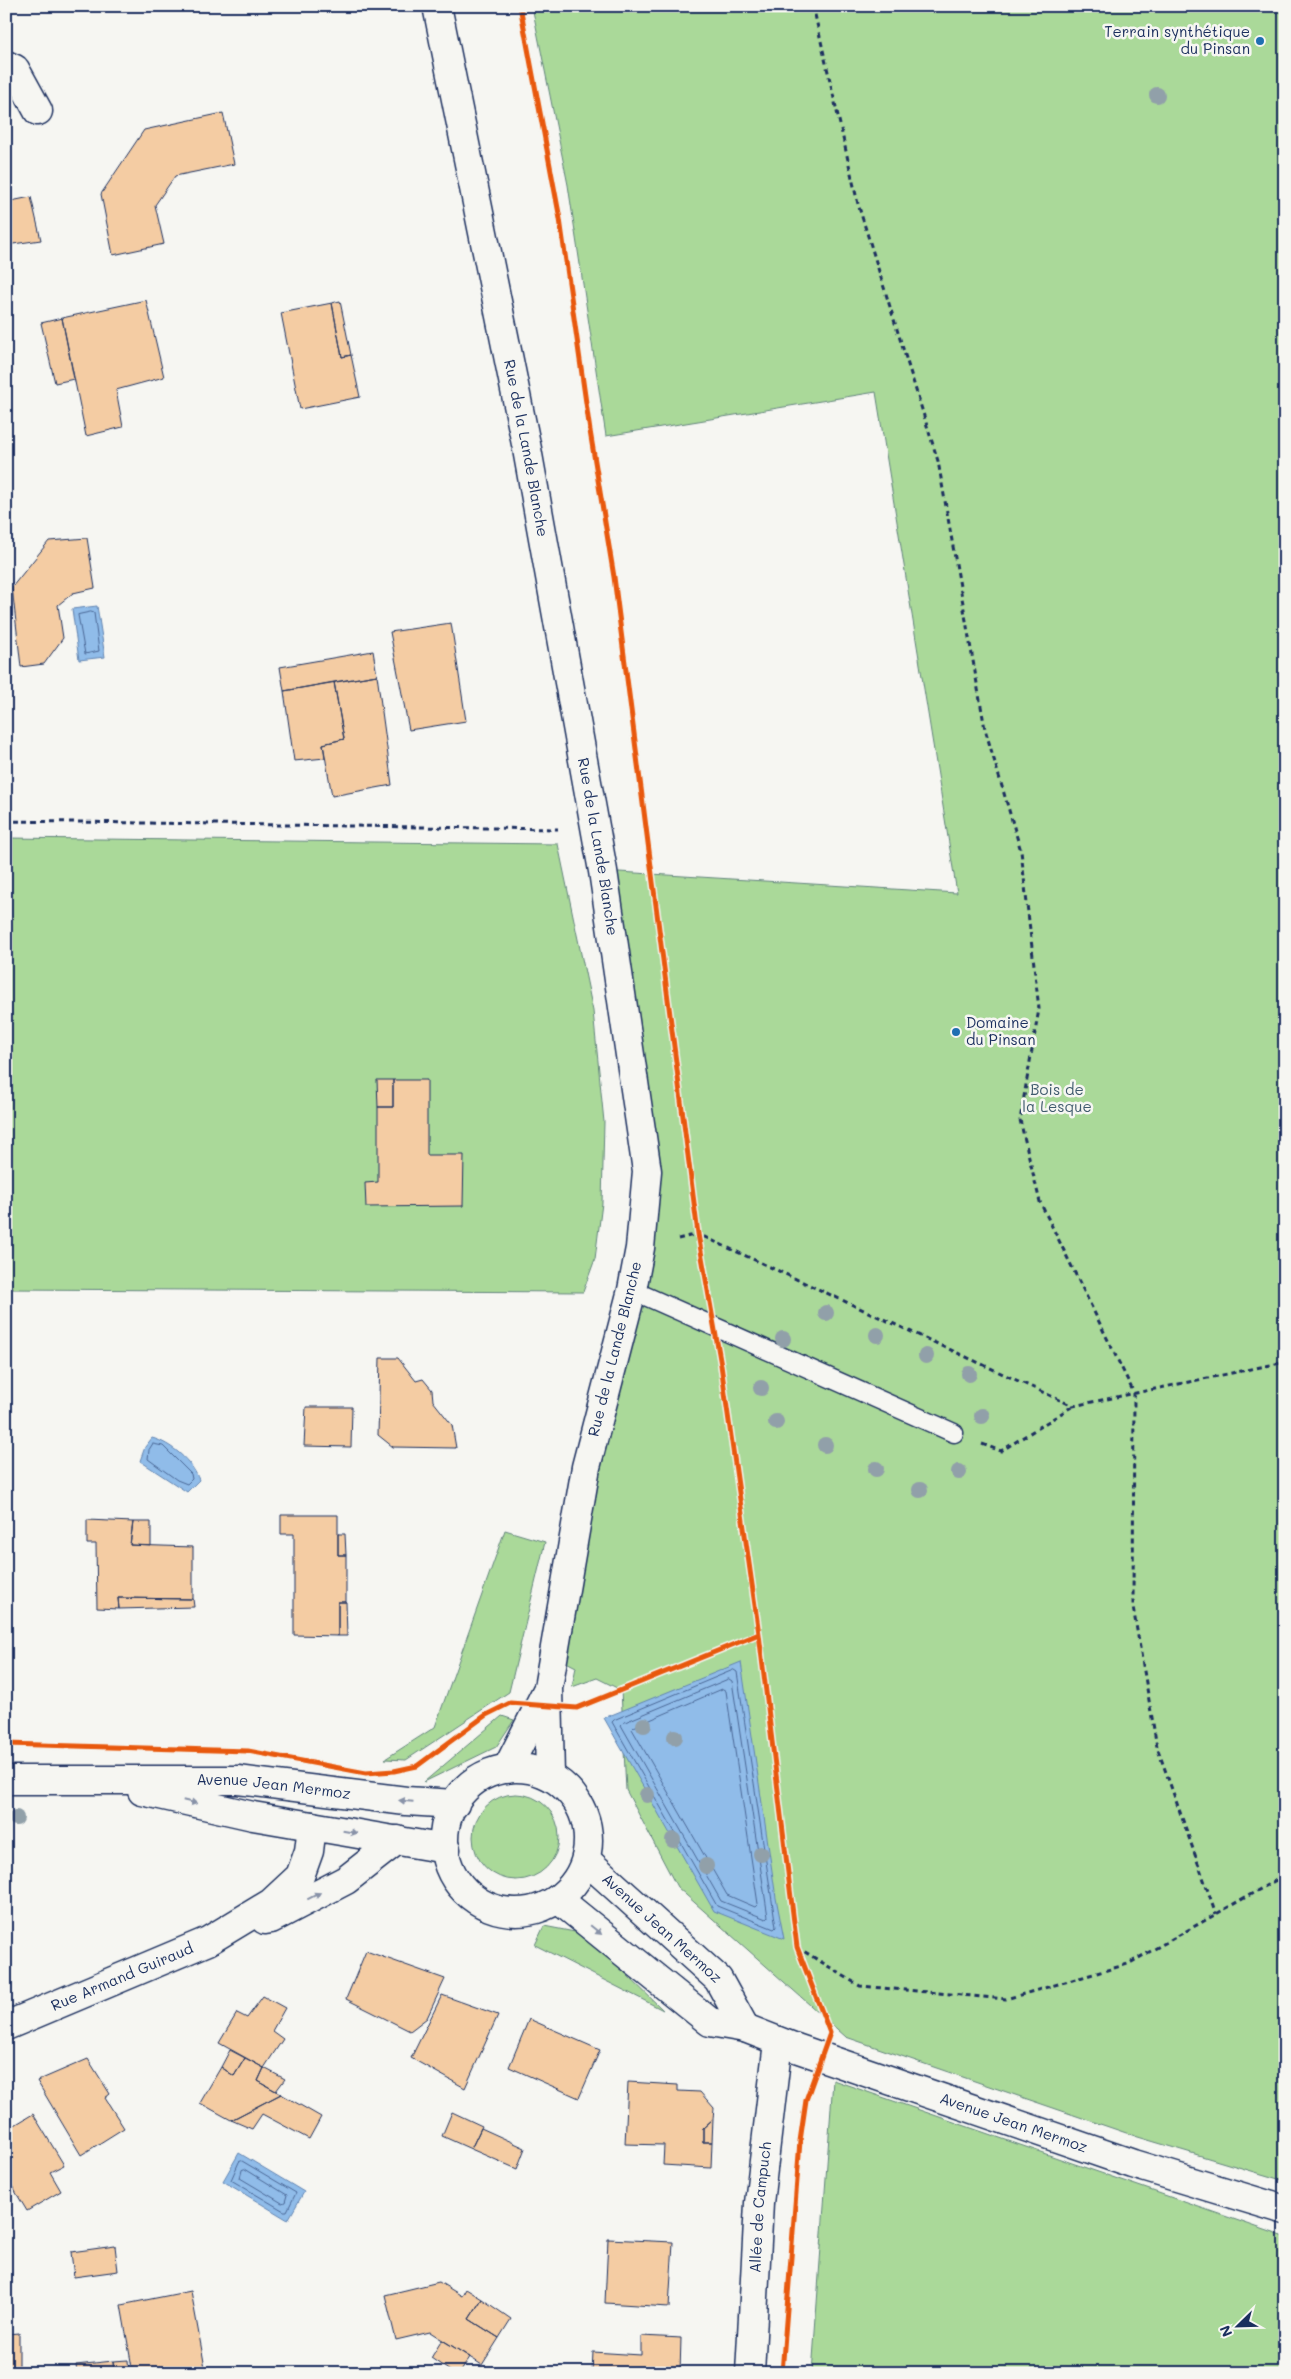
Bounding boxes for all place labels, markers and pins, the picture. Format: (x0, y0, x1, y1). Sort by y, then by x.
place label: Terrain synthétique du Pinsan (1104, 21, 1250, 58)
marker: Terrain synthétique du Pinsan (1254, 35, 1266, 47)
place label: Domaine du Pinsan (966, 1012, 1036, 1049)
marker: Domaine du Pinsan (950, 1026, 962, 1038)

